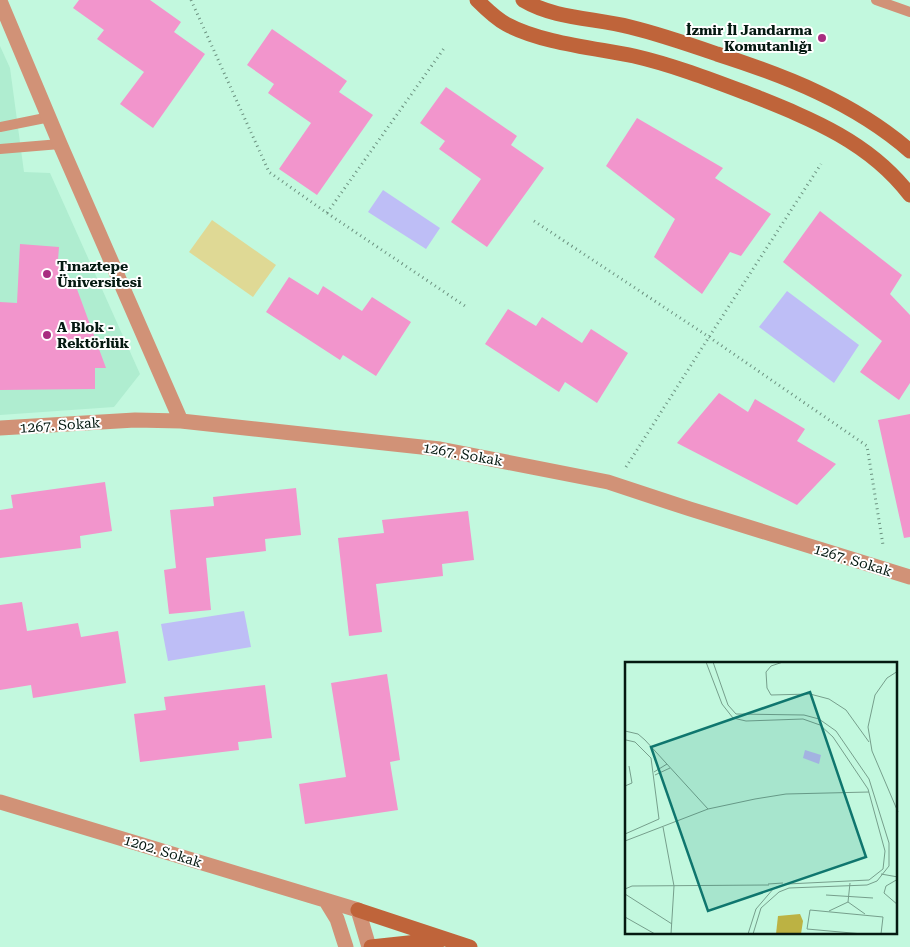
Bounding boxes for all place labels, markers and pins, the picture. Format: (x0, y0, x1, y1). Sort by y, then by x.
place label: İzmir İl Jandarma Komutanlığı (686, 22, 813, 54)
marker: İzmir İl Jandarma Komutanlığı (816, 32, 828, 44)
place label: Tınaztepe Üniversitesi (57, 258, 142, 290)
marker: Tınaztepe Üniversitesi (41, 268, 53, 280)
place label: A Blok - Rektörlük (57, 319, 130, 351)
marker: A Blok - Rektörlük (41, 329, 53, 341)

